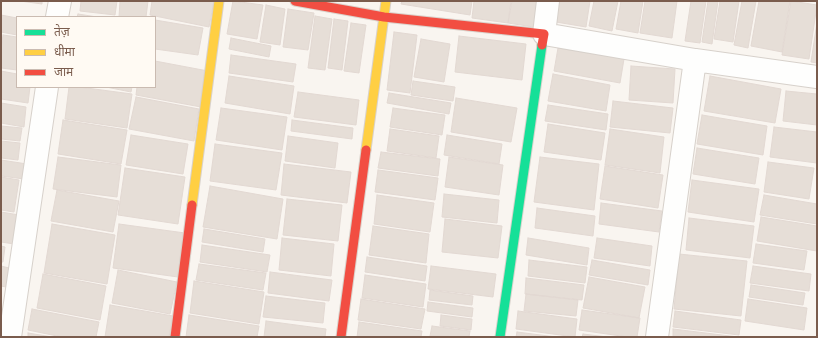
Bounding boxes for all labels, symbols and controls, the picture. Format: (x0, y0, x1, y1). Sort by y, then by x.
legend (16, 16, 156, 88)
text: तेज़ (54, 23, 70, 41)
text: धीमा (54, 43, 75, 61)
text: जाम (54, 63, 73, 81)

